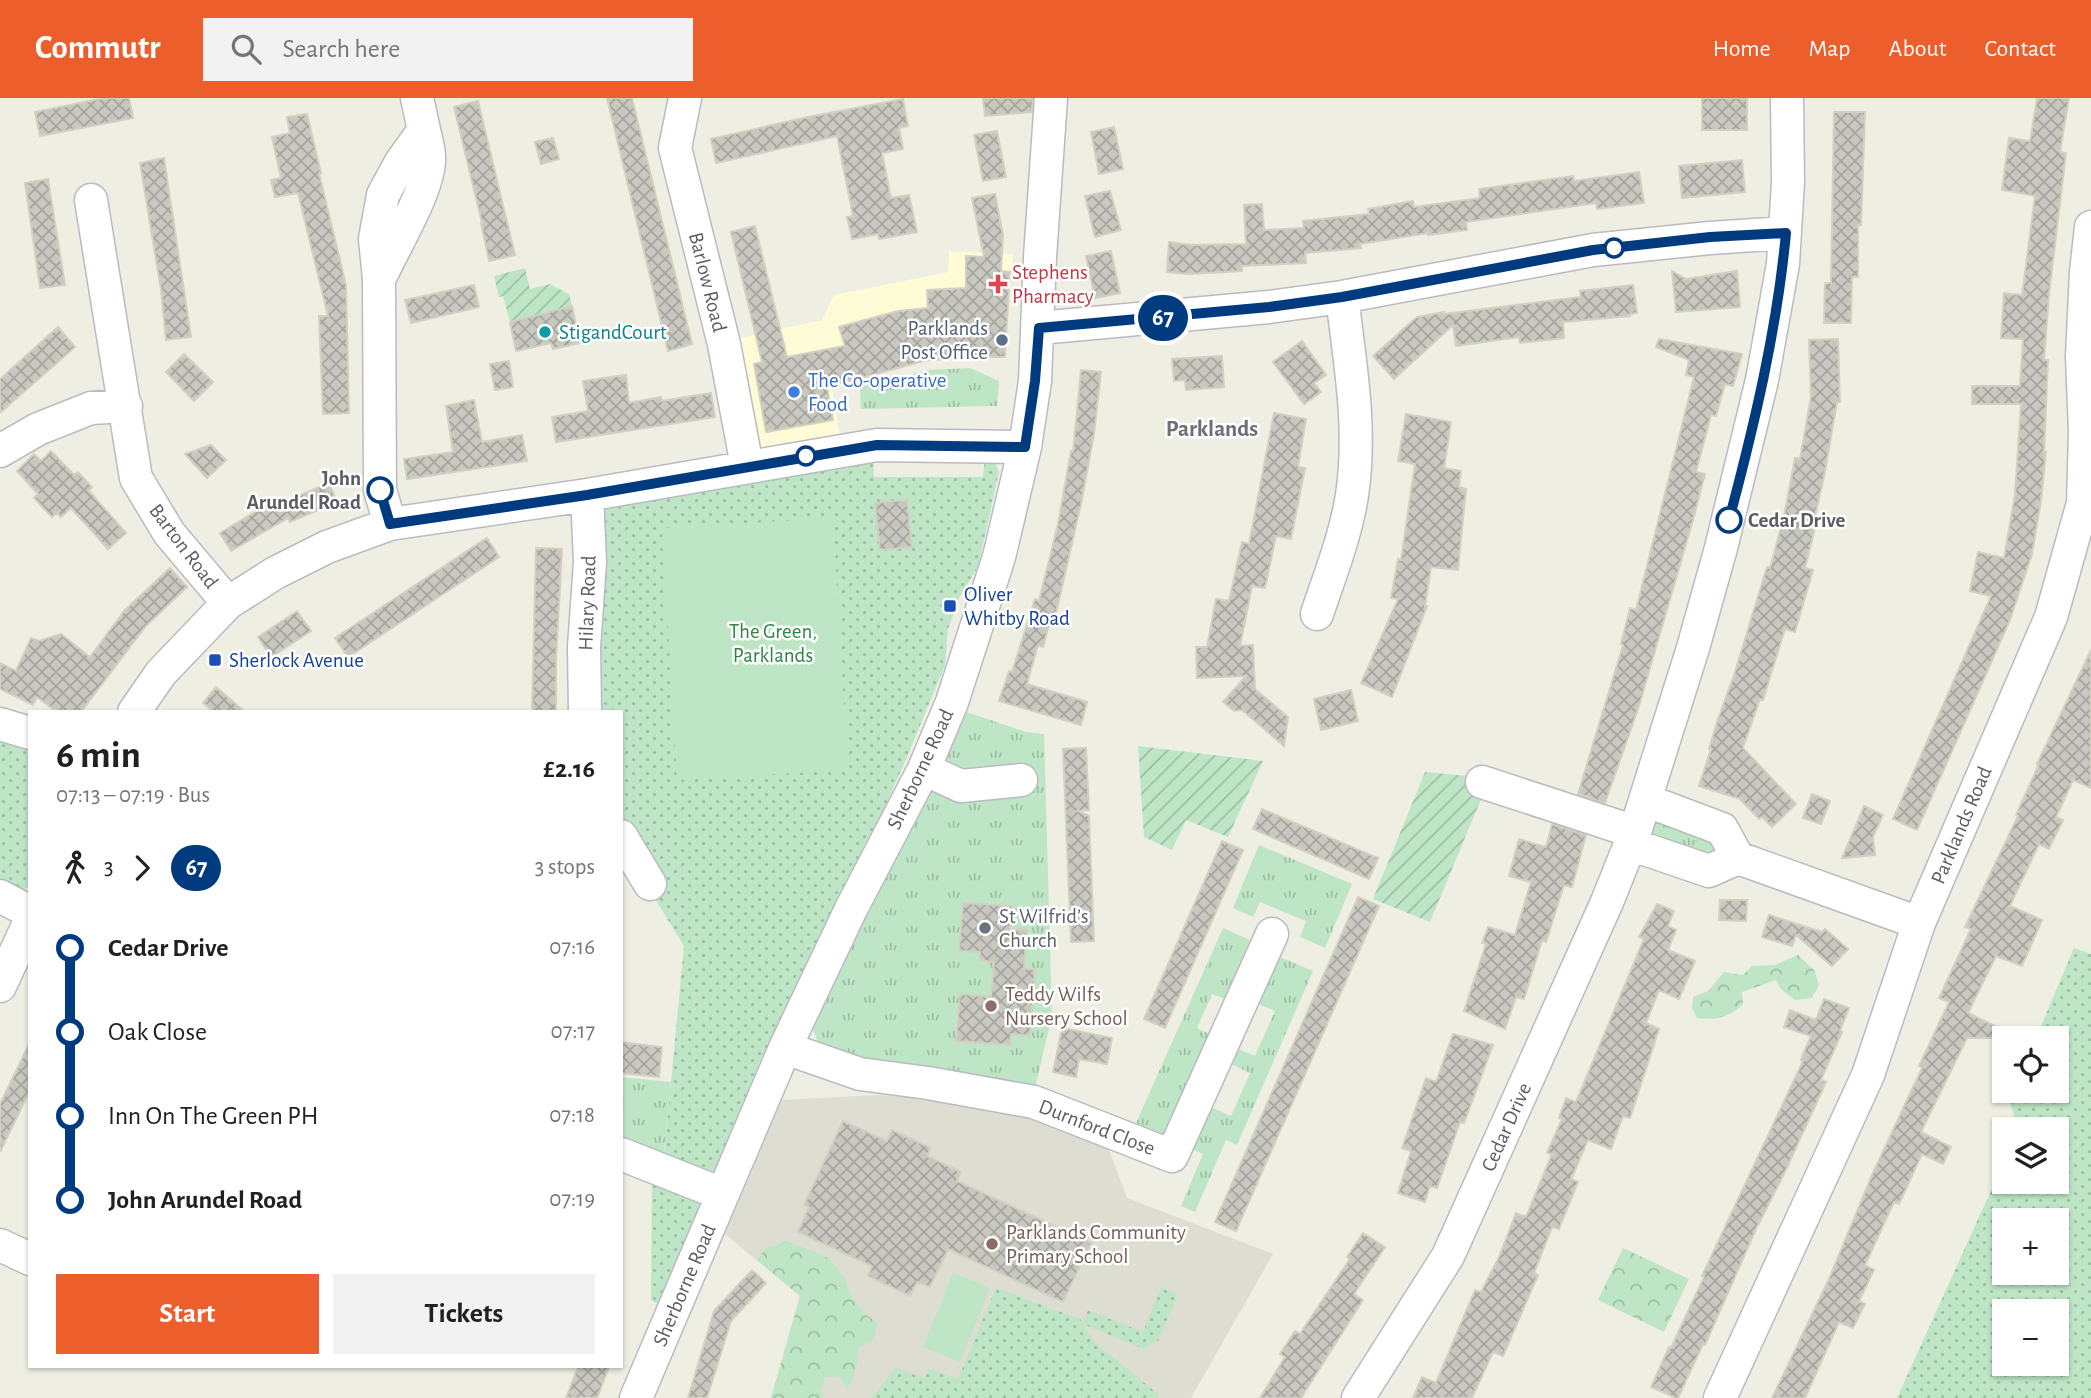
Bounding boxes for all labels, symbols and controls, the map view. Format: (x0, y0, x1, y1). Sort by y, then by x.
search box (203, 18, 693, 81)
icon: search (227, 30, 265, 68)
text: Commutr (35, 32, 161, 65)
text: Search here (283, 36, 400, 62)
text: Home (1713, 37, 1771, 61)
text: Map (1809, 37, 1851, 61)
text: About (1889, 37, 1946, 61)
text: Contact (1984, 37, 2056, 61)
street label: Barlow Road (685, 230, 730, 334)
unlabelled marker (1604, 238, 1624, 258)
place label: Stephens Pharmacy (1012, 262, 1094, 307)
marker: Stephens Pharmacy (990, 276, 1006, 292)
line badge: 67 (1132, 295, 1194, 341)
text: 67 (1152, 306, 1174, 330)
place label: Parklands Post Office (901, 318, 988, 363)
place label: StigandCourt (559, 322, 667, 343)
marker: StigandCourt (537, 324, 553, 340)
marker: Parklands Post Office (994, 332, 1010, 348)
place label: The Co-operative Food (808, 370, 946, 415)
marker: The Co-operative Food (786, 384, 802, 400)
district label: Parklands (1166, 418, 1258, 441)
unlabelled marker (796, 446, 816, 466)
place label: John Arundel Road (246, 468, 361, 513)
marker: John Arundel Road (367, 477, 393, 503)
street label: Barton Road (145, 500, 222, 593)
marker: Cedar Drive (1716, 507, 1742, 533)
place label: Cedar Drive (1748, 510, 1845, 531)
street label: Hilary Road (575, 555, 600, 651)
place label: Oliver Whitby Road (964, 584, 1070, 629)
marker: Oliver Whitby Road (942, 598, 958, 614)
park label: The Green, Parklands (729, 621, 817, 666)
place label: Sherlock Avenue (229, 650, 364, 671)
marker: Sherlock Avenue (207, 652, 223, 668)
street label: Sherborne Road (883, 706, 958, 833)
text: 6 min (56, 737, 141, 775)
text: £2.16 (543, 756, 595, 782)
street label: Parklands Road (1927, 763, 1996, 887)
text: 07:13 – 07:19 · Bus (56, 784, 210, 807)
icon: walk (56, 849, 94, 887)
icon: forward (123, 849, 161, 887)
text: 3 (104, 856, 113, 879)
text: 67 (185, 856, 207, 880)
text: 3 stops (535, 856, 595, 879)
place label: St Wilfrid’s Church (999, 906, 1088, 951)
marker: St Wilfrid’s Church (977, 920, 993, 936)
text: Cedar Drive (108, 935, 229, 961)
text: 07:16 (549, 936, 595, 959)
place label: Teddy Wilfs Nursery School (1005, 984, 1128, 1029)
marker: Teddy Wilfs Nursery School (983, 998, 999, 1014)
text: Oak Close (108, 1019, 207, 1045)
text: 07:17 (550, 1020, 595, 1043)
map controls (1992, 1026, 2069, 1376)
button: locate (1992, 1026, 2069, 1103)
street label: Cedar Drive (1478, 1080, 1535, 1175)
street label: Durnford Close (1036, 1096, 1158, 1159)
text: Inn On The Green PH (108, 1103, 319, 1129)
text: 07:18 (549, 1104, 595, 1127)
button: layers (1992, 1117, 2069, 1194)
text: John Arundel Road (108, 1187, 302, 1213)
text: 07:19 (549, 1188, 595, 1211)
button: + (1992, 1208, 2069, 1285)
street label: Sherborne Road (649, 1221, 720, 1349)
place label: Parklands Community Primary School (1006, 1222, 1186, 1267)
marker: Parklands Community Primary School (984, 1236, 1000, 1252)
button: Start (56, 1274, 319, 1354)
button: Tickets (333, 1274, 595, 1354)
button: − (1992, 1299, 2069, 1376)

